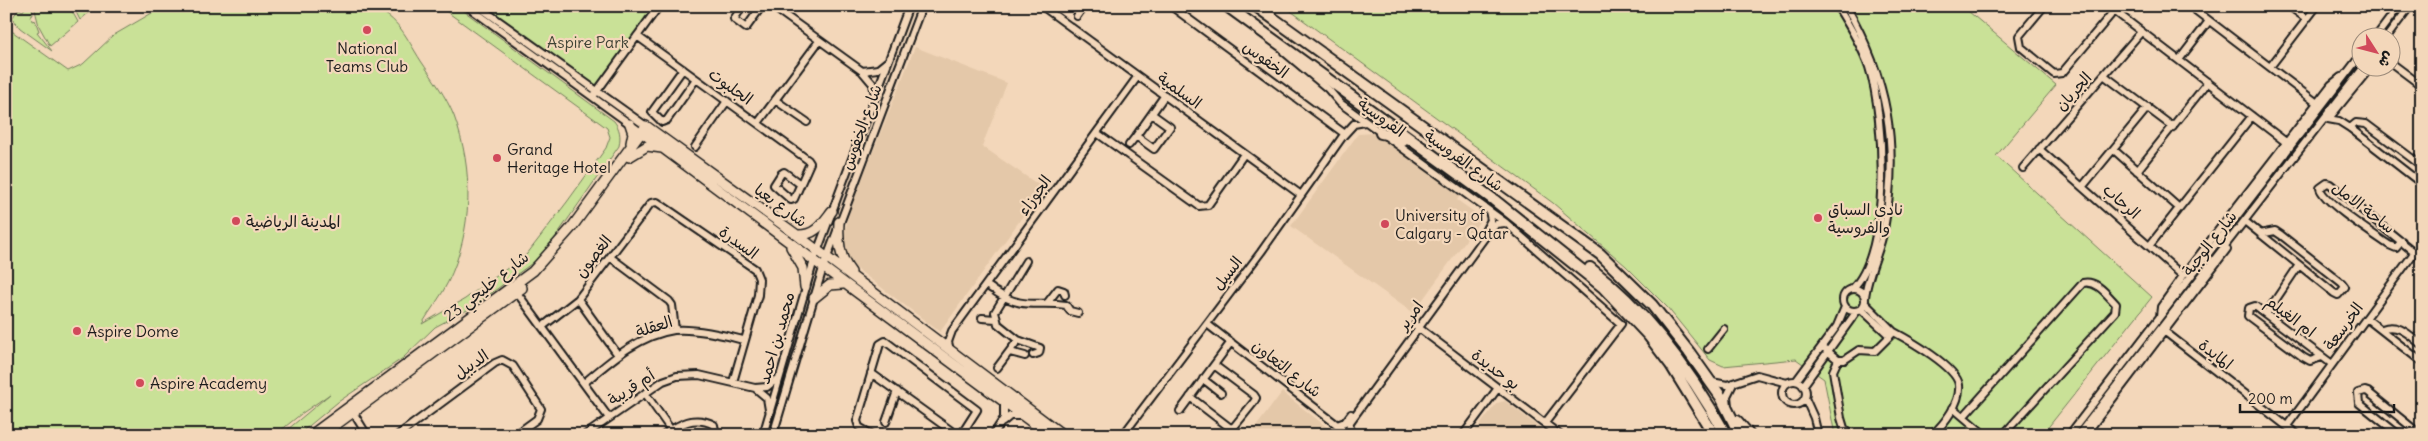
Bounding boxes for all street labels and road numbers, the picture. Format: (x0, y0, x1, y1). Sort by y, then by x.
street label: الخفوس (1239, 36, 1293, 83)
street label: الجلبوت (704, 63, 757, 110)
street label: السلمية (1154, 67, 1206, 113)
street label: الجريان (2050, 68, 2096, 114)
street label: شارع الخفوس (836, 81, 888, 173)
street label: الفروسية (1354, 93, 1410, 141)
street label: شارع الفروسية (1419, 125, 1507, 197)
street label: الجوزاء (1013, 171, 1056, 220)
street label: ساحة الامل (2329, 176, 2399, 238)
street label: شارع بعيا (749, 179, 811, 233)
street label: الرحاب (2099, 179, 2145, 223)
street label: شارع الوجبة (2177, 206, 2242, 281)
street label: السدرة (715, 221, 763, 263)
street label: الغصون (570, 231, 617, 282)
street label: شارع خليجي 23 (439, 247, 536, 329)
street label: السيل (1208, 252, 1246, 294)
street label: محمد بن احمد (753, 290, 799, 386)
street label: ام الغيلم (2260, 291, 2320, 344)
street label: امرير (1391, 296, 1427, 335)
street label: الخرسعة (2319, 298, 2367, 354)
street label: العقلة (633, 311, 675, 341)
street label: المايدة (2195, 334, 2237, 374)
street label: شارع التعاون (1247, 335, 1326, 403)
street label: بو حديدة (1467, 344, 1524, 395)
street label: الديبل (450, 345, 492, 383)
street label: أم قريبة (604, 365, 660, 412)

